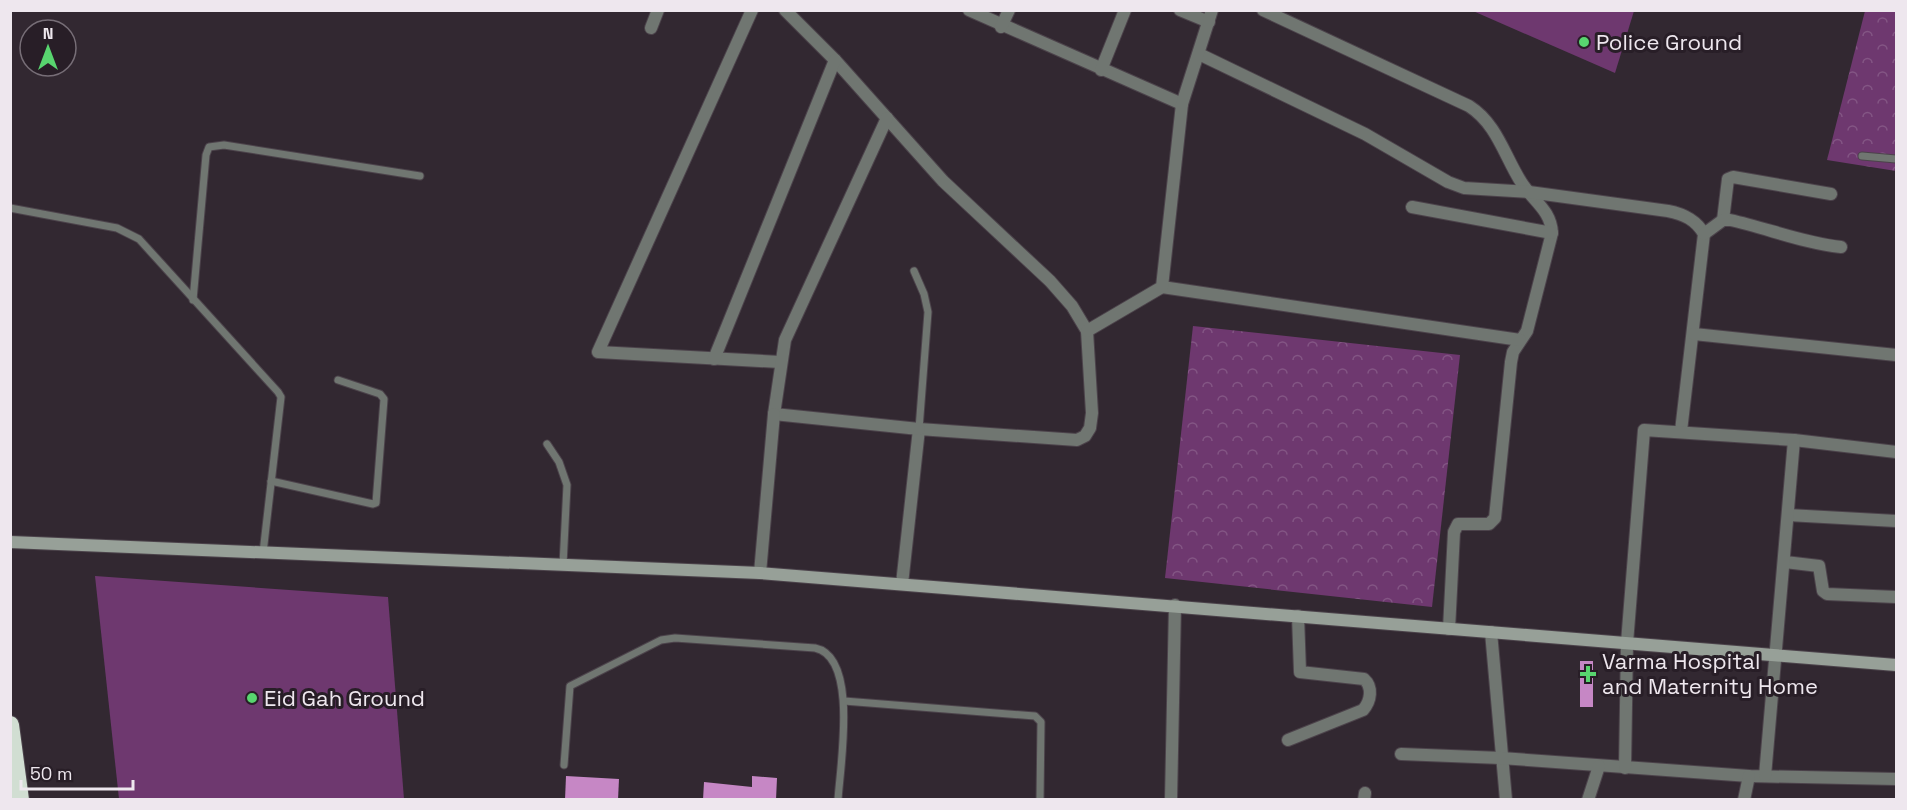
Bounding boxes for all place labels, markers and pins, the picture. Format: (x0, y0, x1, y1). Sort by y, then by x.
place label: Police Ground (1596, 28, 1742, 56)
marker: Police Ground (1577, 35, 1591, 49)
place label: Varma Hospital and Maternity Home (1602, 647, 1818, 700)
marker: Varma Hospital and Maternity Home (1579, 665, 1597, 683)
place label: Eid Gah Ground (264, 684, 425, 712)
marker: Eid Gah Ground (245, 691, 259, 705)

